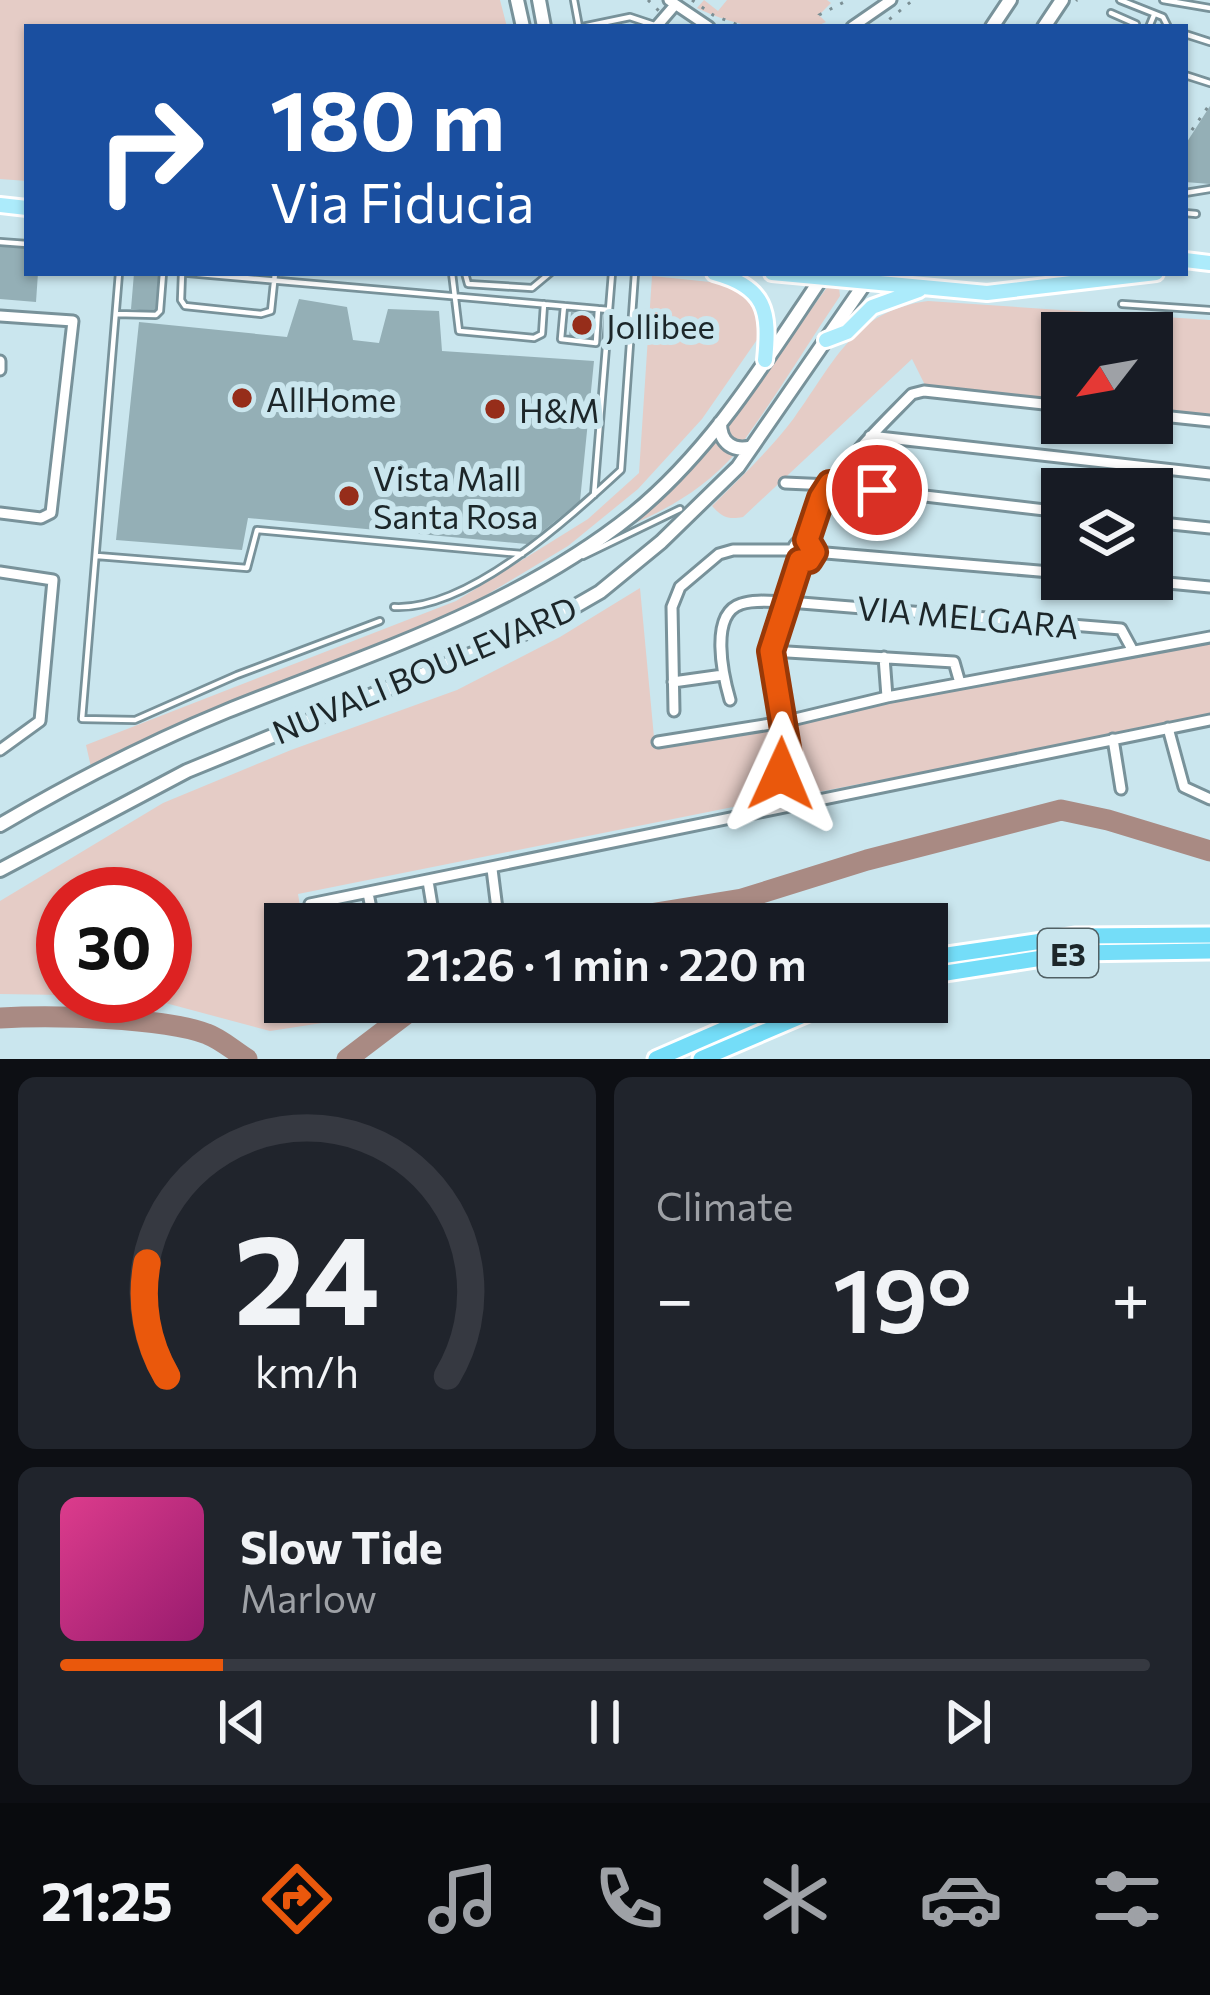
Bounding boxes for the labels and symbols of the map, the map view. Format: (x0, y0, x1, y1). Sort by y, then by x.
place label: Jollibee (606, 305, 715, 346)
marker: Jollibee (569, 312, 595, 338)
north arrow (1041, 312, 1173, 444)
place label: AllHome (266, 378, 396, 419)
marker: AllHome (229, 385, 255, 411)
place label: H&M (519, 389, 600, 430)
marker: H&M (482, 396, 508, 422)
pin (826, 439, 928, 541)
place label: Vista Mall Santa Rosa (373, 457, 538, 536)
marker: Vista Mall Santa Rosa (336, 483, 362, 509)
street label: NUVALI BOULEVARD (266, 586, 582, 752)
street label: VIA MELGARA (855, 586, 1081, 646)
position arrow (718, 711, 844, 837)
speed limit sign: 30 (36, 867, 192, 1023)
road number: E3 (1038, 929, 1098, 977)

